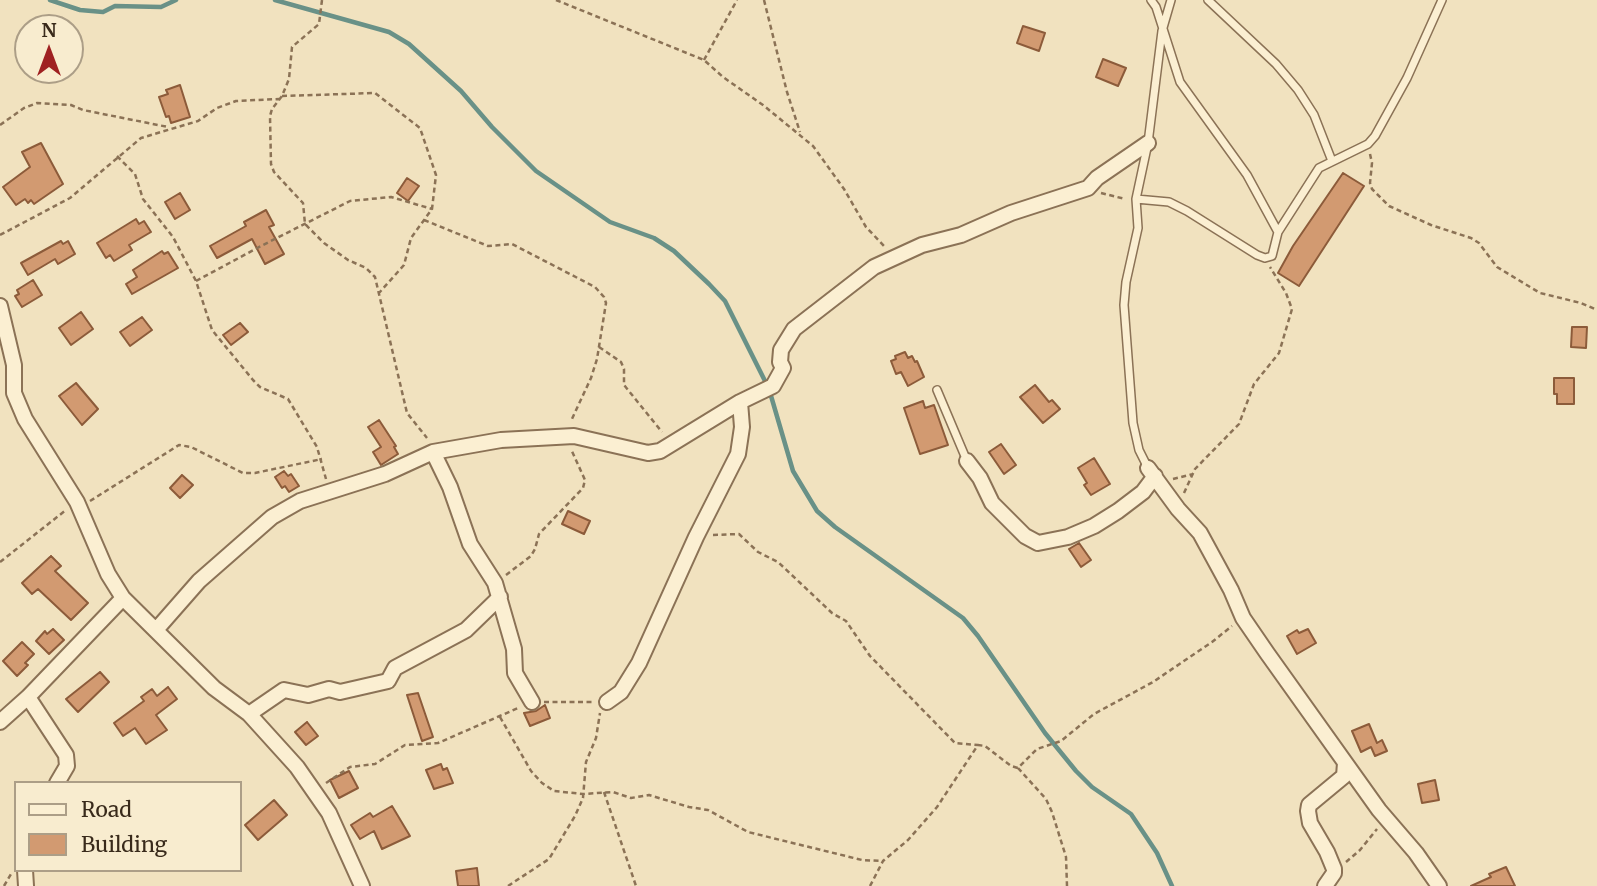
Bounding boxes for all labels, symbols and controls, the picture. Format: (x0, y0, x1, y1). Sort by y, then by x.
north arrow (14, 14, 84, 84)
text: N (41, 18, 57, 42)
legend (14, 781, 242, 872)
text: Road (81, 796, 132, 823)
text: Building (81, 831, 167, 858)

